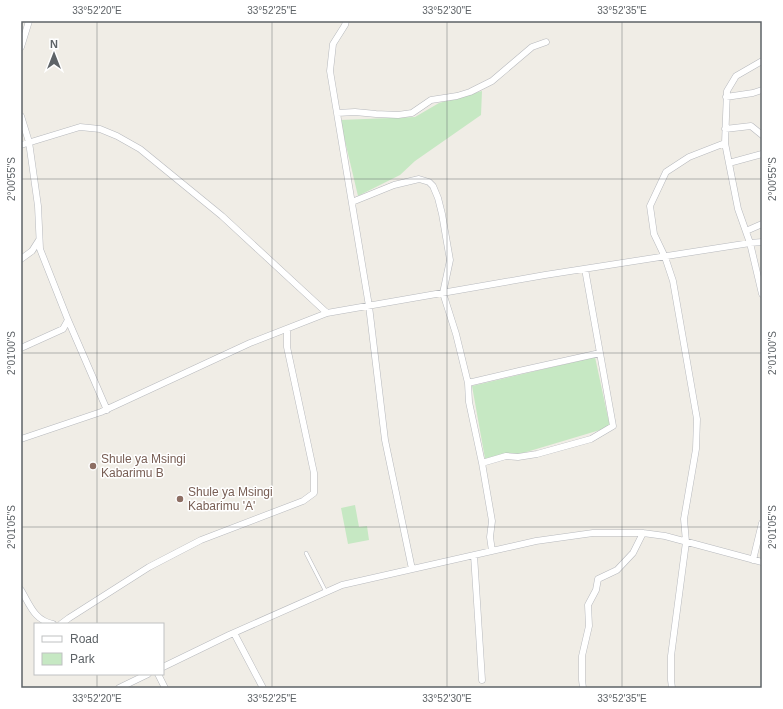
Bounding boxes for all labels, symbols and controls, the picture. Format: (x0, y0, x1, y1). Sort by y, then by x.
text: 33°52'20"E (72, 5, 122, 16)
text: 33°52'25"E (247, 5, 297, 16)
text: 33°52'30"E (422, 5, 472, 16)
text: 33°52'35"E (597, 5, 647, 16)
north arrow (34, 34, 74, 74)
text: N (50, 38, 58, 50)
text: 2°00'55"S (6, 157, 17, 201)
text: 2°00'55"S (767, 157, 778, 201)
text: 2°01'00"S (6, 331, 17, 375)
text: 2°01'00"S (767, 331, 778, 375)
place label: Shule ya Msingi Kabarimu B (101, 452, 186, 480)
marker: Shule ya Msingi Kabarimu B (88, 461, 98, 471)
place label: Shule ya Msingi Kabarimu 'A' (188, 485, 273, 513)
marker: Shule ya Msingi Kabarimu 'A' (175, 494, 185, 504)
text: 2°01'05"S (6, 505, 17, 549)
text: 2°01'05"S (767, 505, 778, 549)
legend (34, 623, 164, 675)
text: Road (70, 632, 99, 646)
text: Park (70, 652, 96, 666)
text: 33°52'20"E (72, 693, 122, 704)
text: 33°52'25"E (247, 693, 297, 704)
text: 33°52'30"E (422, 693, 472, 704)
text: 33°52'35"E (597, 693, 647, 704)

